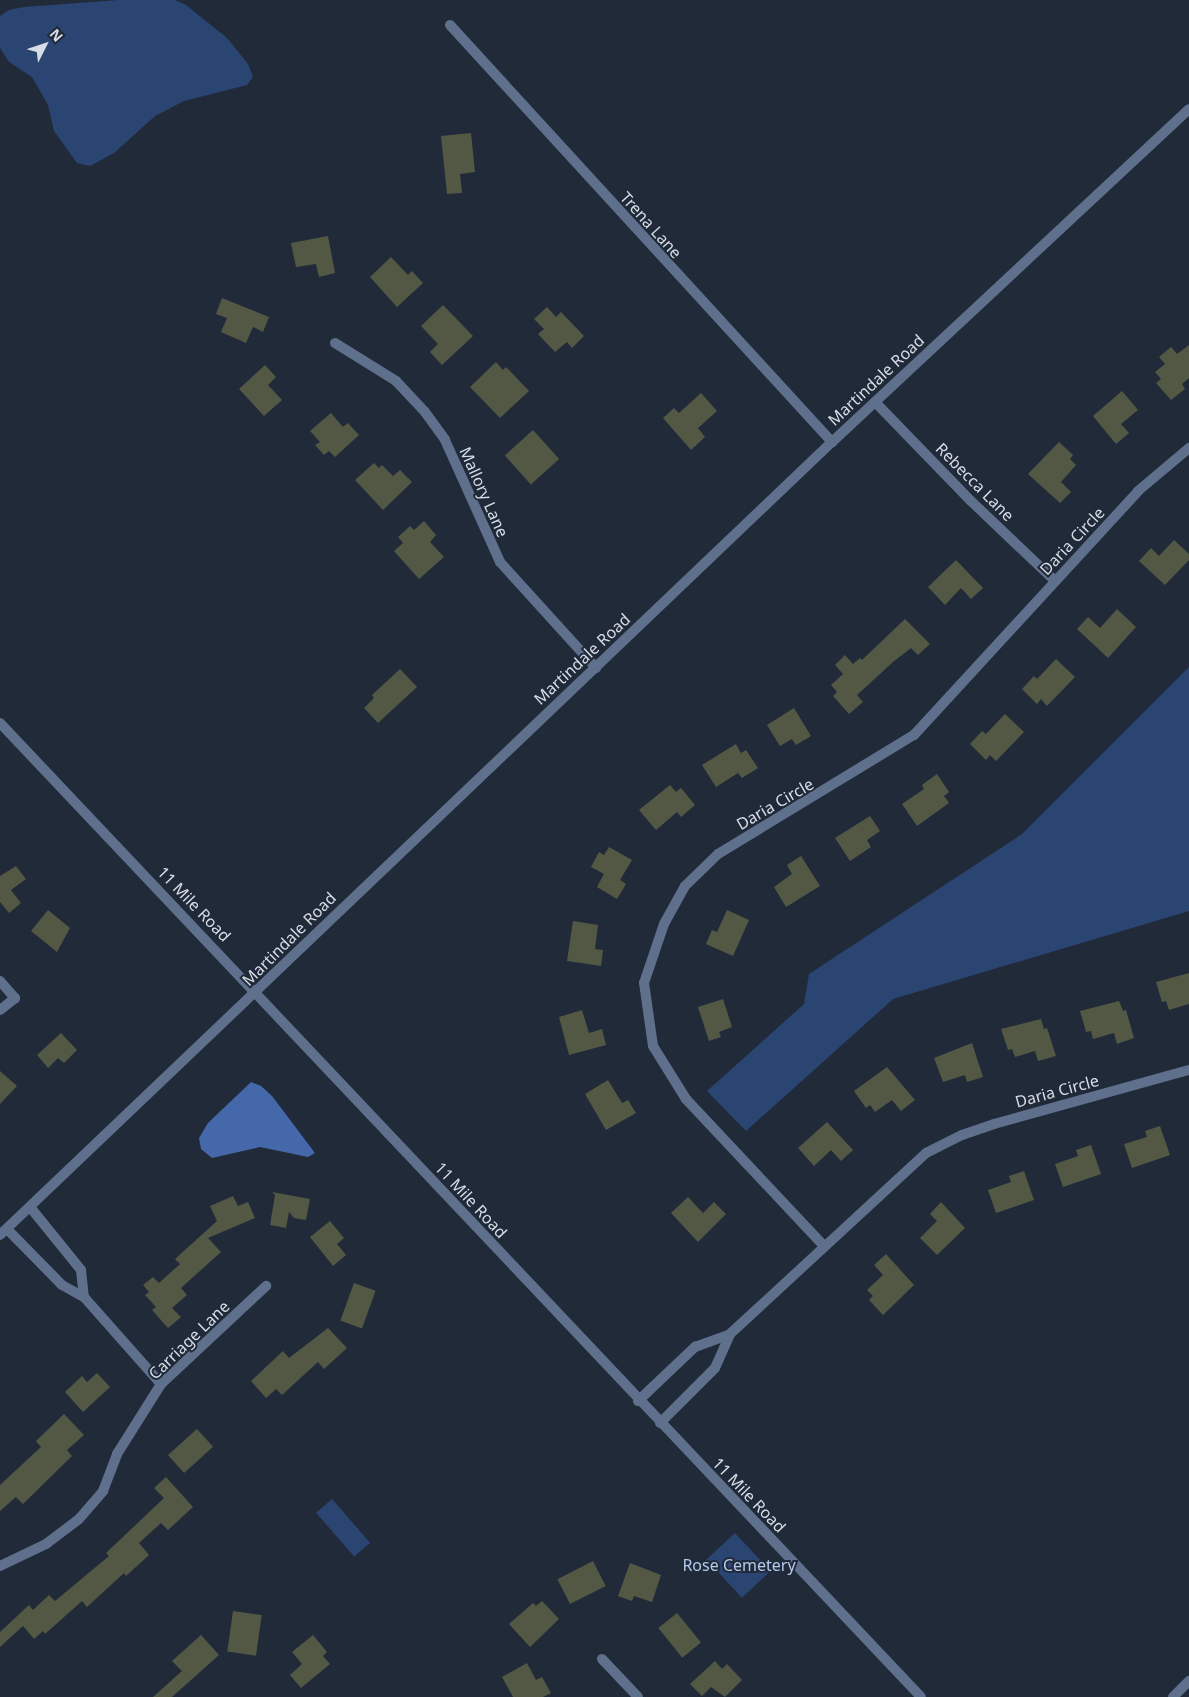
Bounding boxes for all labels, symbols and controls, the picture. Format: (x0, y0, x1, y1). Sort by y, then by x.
north arrow (20, 20, 70, 70)
text: N (46, 24, 68, 45)
street label: Trena Lane (616, 188, 686, 262)
street label: Martindale Road (824, 331, 928, 429)
street label: Rebecca Lane (932, 439, 1018, 525)
street label: Mallory Lane (456, 444, 512, 540)
street label: Daria Circle (1036, 503, 1108, 579)
street label: Martindale Road (530, 610, 634, 708)
street label: Daria Circle (733, 774, 817, 834)
street label: 11 Mile Road (153, 862, 235, 946)
street label: Martindale Road (238, 888, 340, 990)
street label: Daria Circle (1013, 1071, 1101, 1111)
street label: 11 Mile Road (431, 1158, 511, 1242)
street label: Carriage Lane (145, 1297, 233, 1383)
street label: 11 Mile Road (708, 1453, 790, 1537)
park label: Rose Cemetery (682, 1555, 796, 1575)

